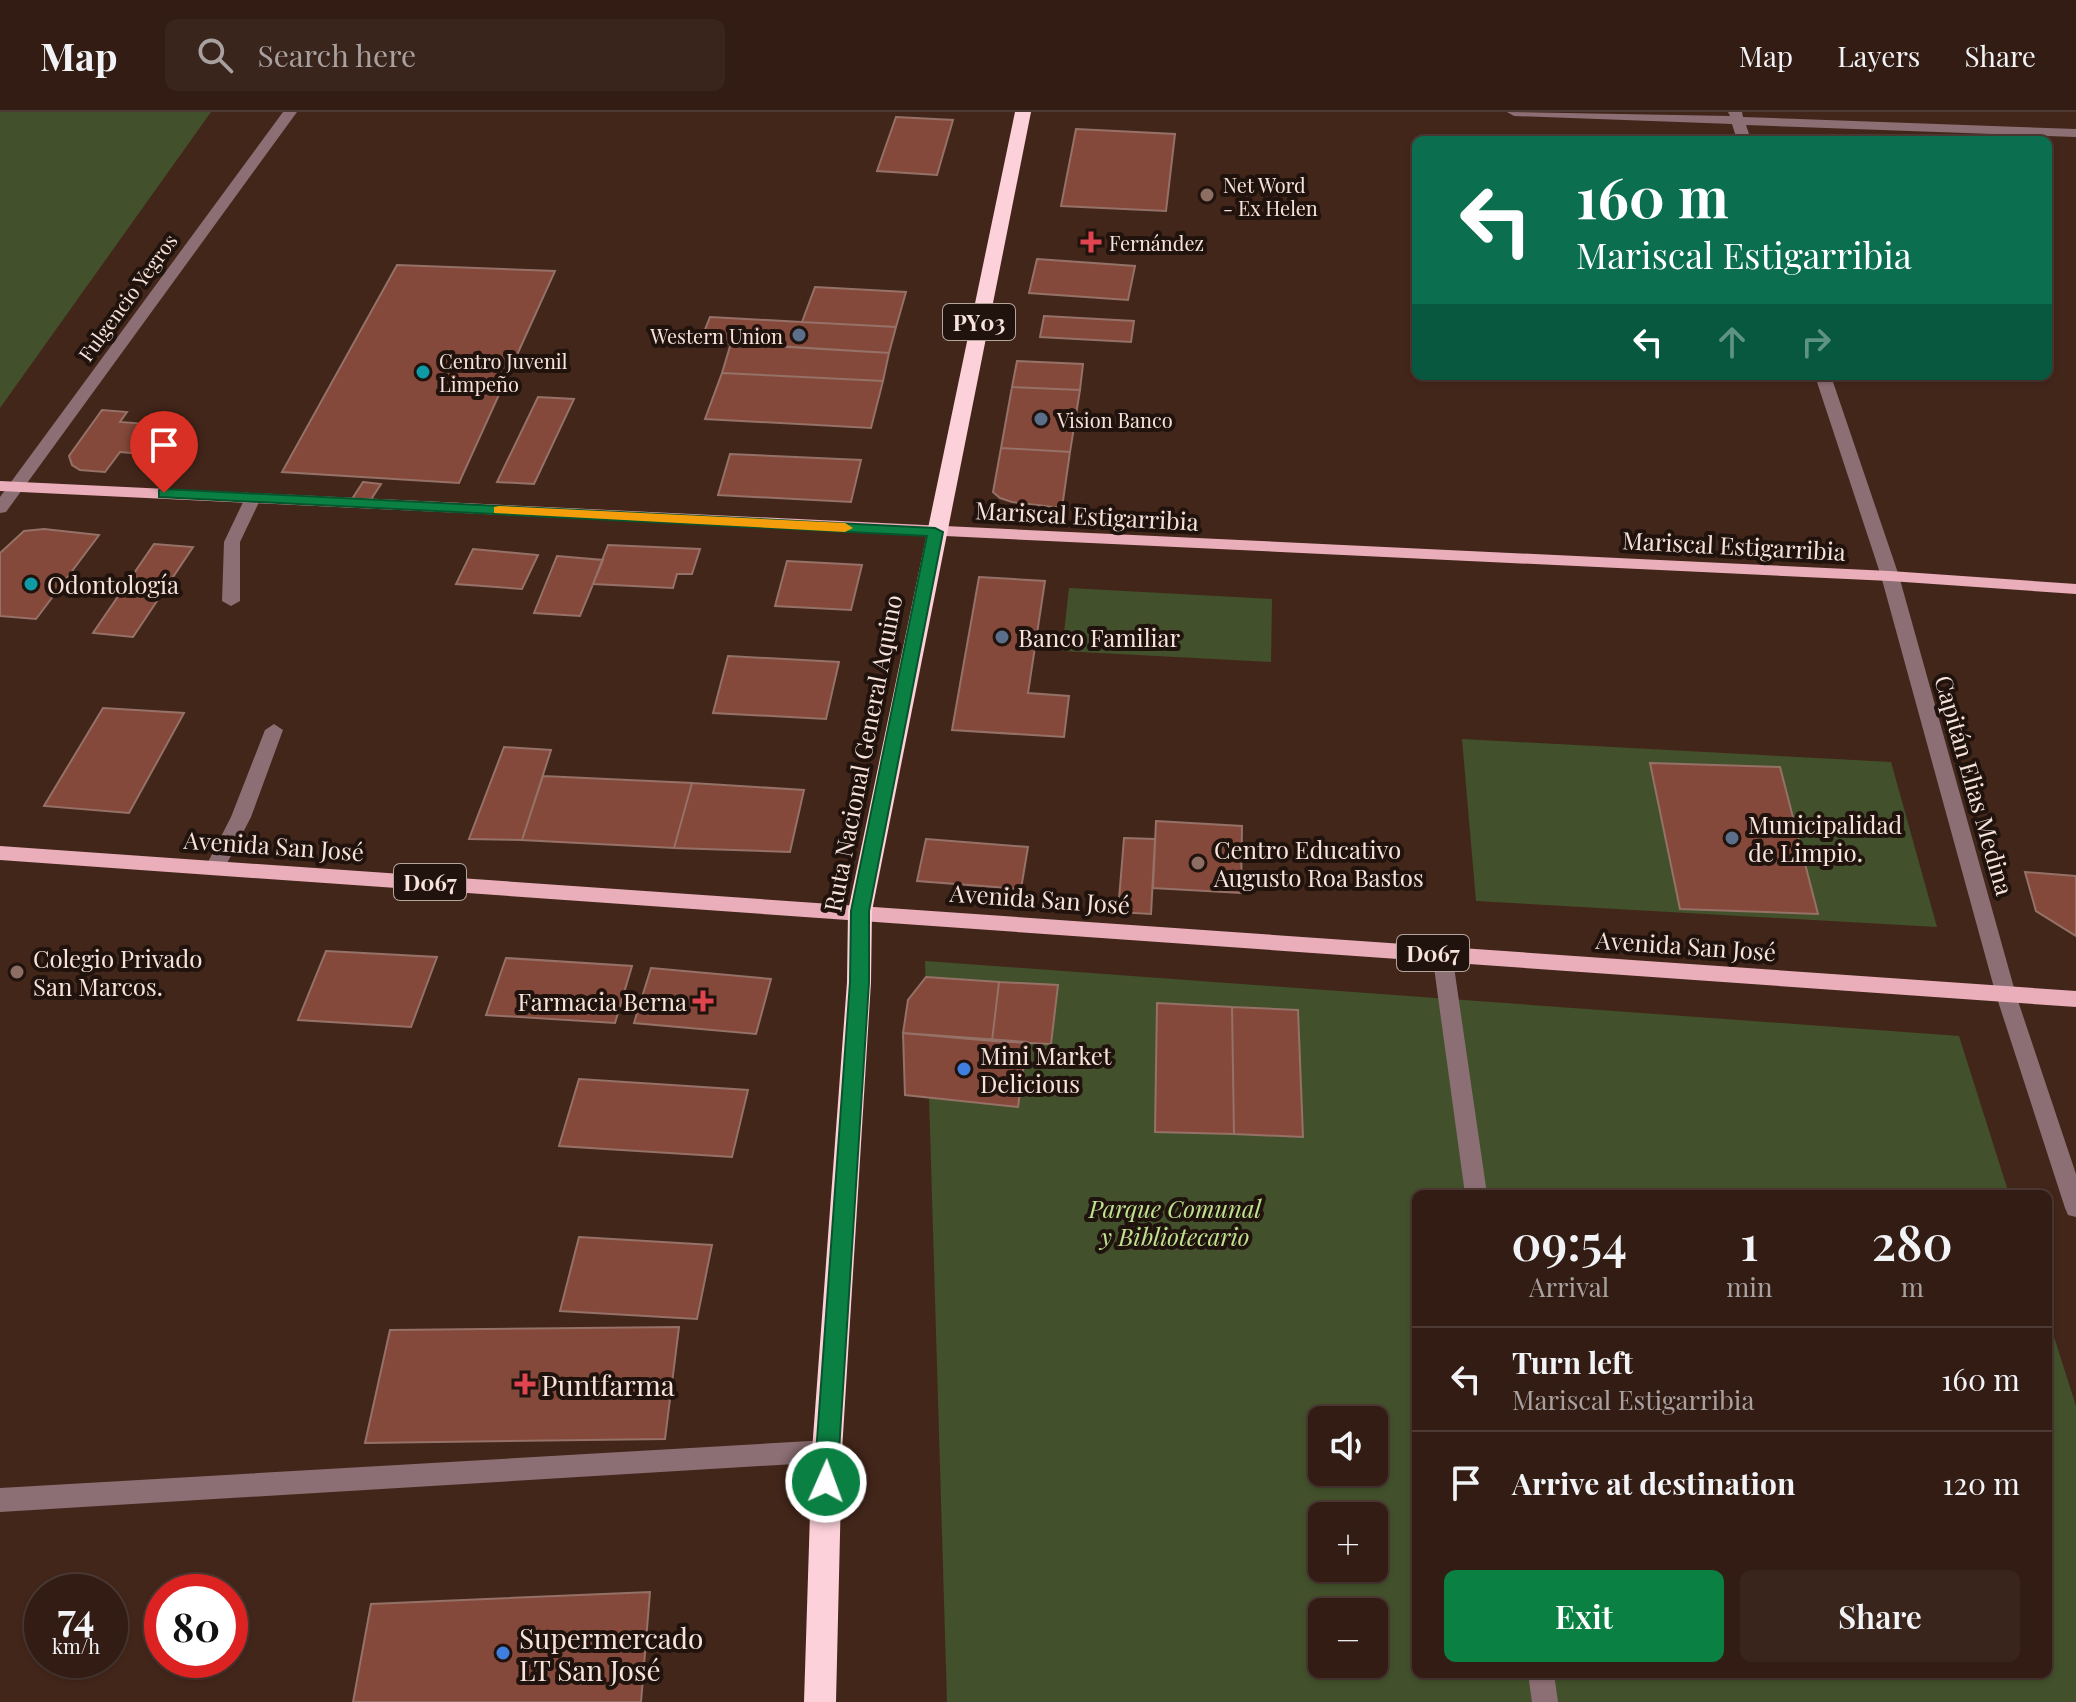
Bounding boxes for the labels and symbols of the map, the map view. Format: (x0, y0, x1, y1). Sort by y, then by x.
place label: Net Word - Ex Helen (1223, 171, 1318, 221)
marker: Net Word - Ex Helen (1198, 186, 1216, 204)
street label: Fulgencio Yegros (72, 228, 182, 366)
place label: Fernández (1109, 229, 1204, 256)
marker: Fernández (1080, 231, 1102, 253)
road number: PY03 (943, 304, 1015, 340)
place label: Western Union (649, 322, 783, 349)
marker: Western Union (790, 326, 808, 344)
place label: Centro Juvenil Limpeño (439, 347, 568, 397)
marker: Centro Juvenil Limpeño (414, 363, 432, 381)
place label: Vision Banco (1056, 406, 1173, 433)
marker: Vision Banco (1032, 410, 1050, 428)
pin (130, 411, 198, 493)
street label: Mariscal Estigarribia (974, 493, 1200, 537)
street label: Mariscal Estigarribia (1621, 523, 1847, 567)
place label: Odontología (47, 568, 179, 600)
marker: Odontología (22, 575, 40, 593)
street label: Ruta Nacional General Aquino (816, 592, 908, 914)
place label: Banco Familiar (1018, 621, 1180, 653)
marker: Banco Familiar (993, 628, 1011, 646)
street label: Capitán Elias Medina (1928, 671, 2022, 899)
place label: Municipalidad de Limpio. (1748, 808, 1902, 868)
street label: Avenida San José (182, 823, 365, 867)
marker: Municipalidad de Limpio. (1723, 829, 1741, 847)
place label: Centro Educativo Augusto Roa Bastos (1213, 833, 1424, 893)
marker: Centro Educativo Augusto Roa Bastos (1189, 854, 1207, 872)
road number: D067 (394, 864, 466, 900)
street label: Avenida San José (948, 876, 1131, 920)
street label: Avenida San José (1594, 923, 1777, 967)
road number: D067 (1397, 935, 1469, 971)
place label: Colegio Privado San Marcos. (33, 942, 202, 1002)
marker: Colegio Privado San Marcos. (8, 963, 26, 981)
place label: Farmacia Berna (517, 985, 687, 1017)
marker: Farmacia Berna (694, 992, 712, 1010)
place label: Mini Market Delicious (980, 1039, 1112, 1099)
marker: Mini Market Delicious (955, 1060, 973, 1078)
park label: Parque Comunal y Bibliotecario (1088, 1192, 1262, 1252)
place label: Puntfarma (541, 1366, 675, 1403)
marker: Puntfarma (516, 1375, 534, 1393)
position arrow (784, 1440, 868, 1524)
speed limit sign: 80 (144, 1574, 248, 1678)
place label: Supermercado LT San José (519, 1619, 703, 1688)
marker: Supermercado LT San José (494, 1644, 512, 1662)

